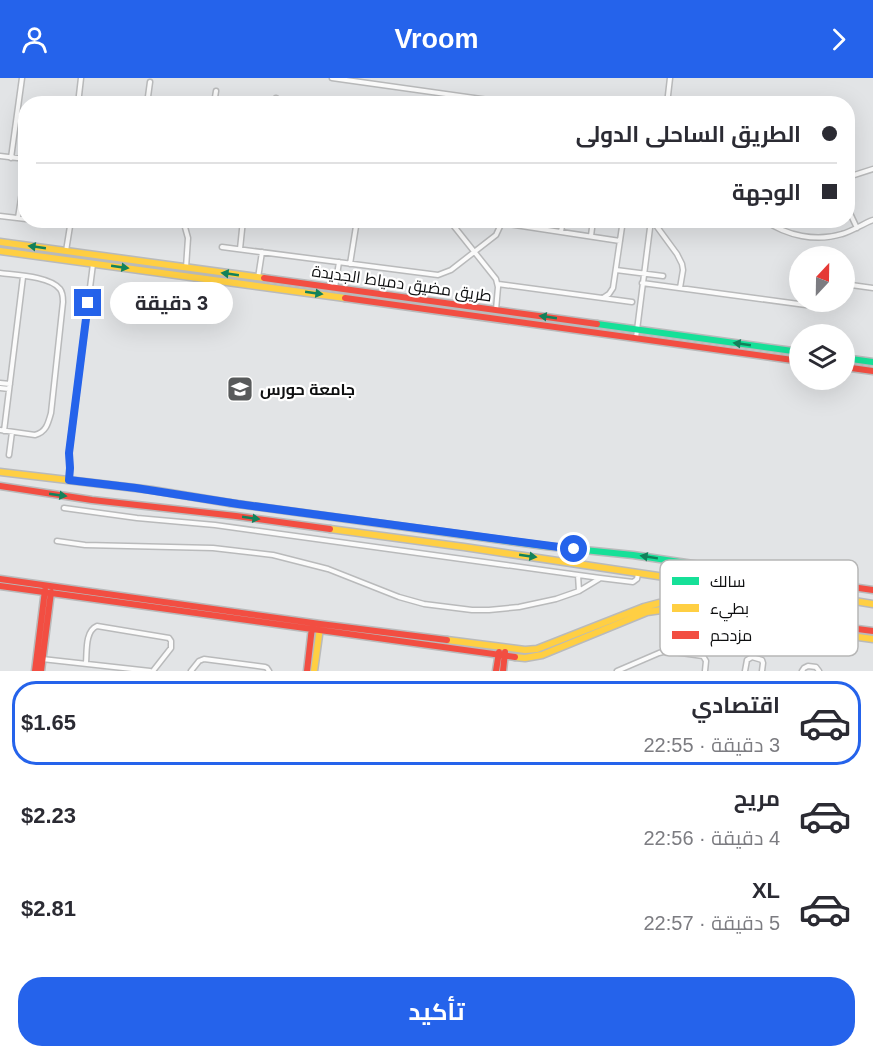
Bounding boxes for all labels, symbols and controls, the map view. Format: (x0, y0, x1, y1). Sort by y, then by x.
icon: person (18, 23, 51, 56)
icon: forward (822, 23, 855, 56)
text: Vroom (394, 24, 479, 54)
text: الطريق الساحلى الدولى (576, 122, 801, 147)
text: الوجهة (732, 180, 801, 205)
one-way arrow (28, 242, 47, 251)
north arrow (789, 246, 855, 312)
map controls (789, 246, 855, 390)
one-way arrow (111, 262, 130, 271)
street label: طريق مضيق دمياط الجديدة (311, 262, 493, 307)
one-way arrow (221, 269, 240, 278)
callout: 3 دقيقة (109, 282, 232, 324)
route end (74, 289, 101, 316)
one-way arrow (304, 289, 323, 298)
text: 3 دقيقة (135, 292, 208, 314)
one-way arrow (539, 313, 558, 322)
button: layers (789, 324, 855, 390)
one-way arrow (732, 339, 751, 349)
school or university icon: جامعة حورس (225, 374, 255, 404)
place label: جامعة حورس (260, 381, 355, 399)
one-way arrow (48, 491, 67, 500)
one-way arrow (242, 514, 261, 523)
route start (560, 535, 587, 562)
one-way arrow (518, 552, 537, 561)
one-way arrow (639, 553, 658, 562)
legend (660, 560, 858, 656)
text: سالك (710, 573, 745, 590)
text: بطيء (710, 600, 749, 622)
text: مزدحم (710, 627, 752, 647)
text: اقتصادي (691, 693, 780, 718)
icon: car (798, 696, 852, 750)
text: $1.65 (21, 710, 76, 735)
text: 3 دقيقة · 22:55 (643, 734, 780, 756)
text: مريح (734, 786, 780, 811)
icon: car (798, 789, 852, 843)
text: $2.23 (21, 803, 76, 828)
text: 4 دقيقة · 22:56 (643, 827, 780, 849)
text: XL (752, 878, 780, 903)
icon: car (798, 882, 852, 936)
text: $2.81 (21, 896, 76, 921)
text: 5 دقيقة · 22:57 (643, 912, 780, 934)
button: تأكيد (18, 977, 855, 1046)

